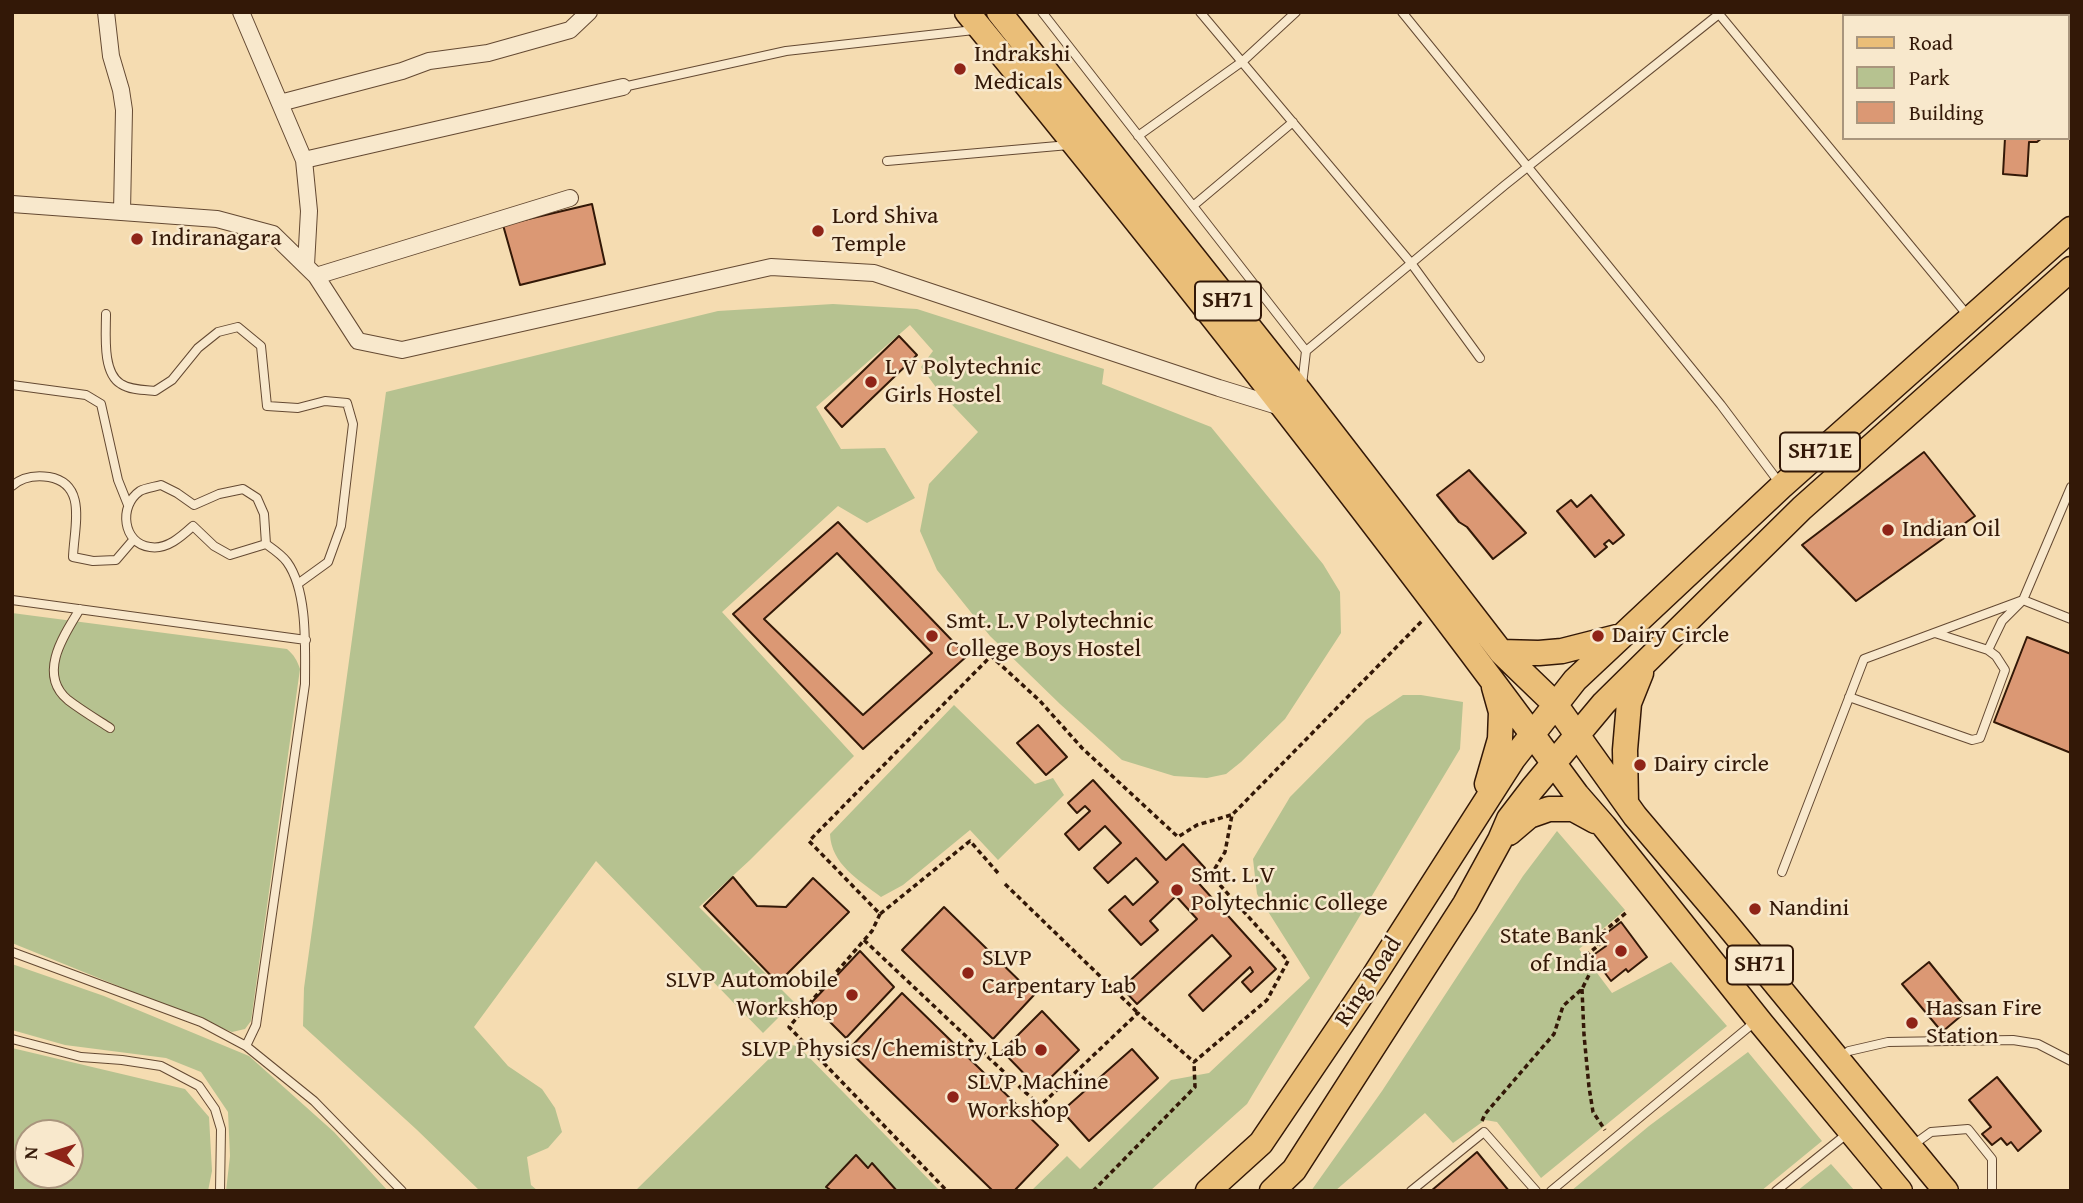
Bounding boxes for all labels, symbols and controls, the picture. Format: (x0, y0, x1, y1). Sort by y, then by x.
legend (1842, 14, 2069, 140)
text: Road (1909, 27, 1953, 58)
place label: Indrakshi Medicals (974, 41, 1071, 97)
marker: Indrakshi Medicals (952, 61, 968, 77)
text: Park (1909, 62, 1950, 93)
text: Building (1909, 97, 1983, 128)
place label: Lord Shiva Temple (832, 203, 938, 259)
marker: Lord Shiva Temple (810, 223, 826, 239)
place label: Indiranagara (151, 225, 282, 253)
marker: Indiranagara (129, 231, 145, 247)
road number: SH71 (1195, 282, 1261, 320)
place label: L V Polytechnic Girls Hostel (885, 354, 1041, 410)
marker: L V Polytechnic Girls Hostel (863, 374, 879, 390)
road number: SH71E (1780, 432, 1860, 472)
place label: Indian Oil (1902, 516, 2001, 544)
marker: Indian Oil (1880, 522, 1896, 538)
place label: Smt. L.V Polytechnic College Boys Hostel (946, 608, 1154, 664)
place label: Dairy Circle (1612, 622, 1729, 650)
marker: Smt. L.V Polytechnic College Boys Hostel (924, 628, 940, 644)
marker: Dairy Circle (1590, 628, 1606, 644)
place label: Dairy circle (1654, 751, 1769, 779)
marker: Dairy circle (1632, 757, 1648, 773)
place label: Smt. L.V Polytechnic College (1191, 862, 1388, 918)
marker: Smt. L.V Polytechnic College (1169, 882, 1185, 898)
place label: Nandini (1769, 895, 1849, 923)
marker: Nandini (1747, 901, 1763, 917)
place label: State Bank of India (1500, 923, 1607, 979)
street label: Ring Road (1329, 932, 1409, 1032)
marker: State Bank of India (1613, 943, 1629, 959)
place label: SLVP Carpentary Lab (982, 945, 1136, 1001)
road number: SH71 (1727, 946, 1793, 984)
marker: SLVP Carpentary Lab (960, 965, 976, 981)
place label: SLVP Automobile Workshop (666, 967, 838, 1023)
marker: SLVP Automobile Workshop (844, 987, 860, 1003)
place label: Hassan Fire Station (1926, 995, 2042, 1051)
marker: Hassan Fire Station (1904, 1015, 1920, 1031)
place label: SLVP Physics/Chemistry Lab (741, 1036, 1027, 1064)
marker: SLVP Physics/Chemistry Lab (1033, 1042, 1049, 1058)
place label: SLVP Machine Workshop (967, 1069, 1108, 1125)
marker: SLVP Machine Workshop (945, 1089, 961, 1105)
north arrow (14, 1119, 84, 1189)
text: N (16, 1146, 44, 1160)

